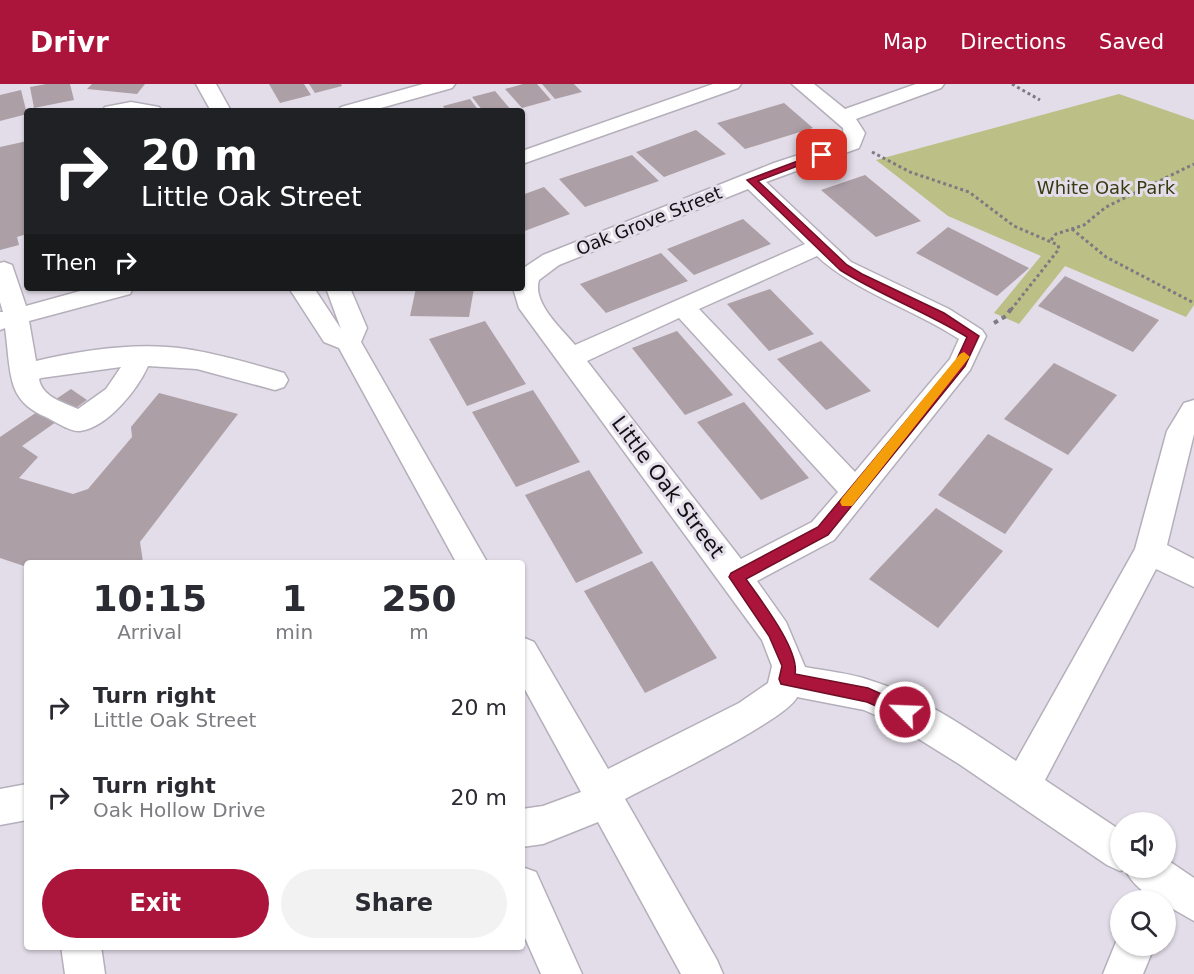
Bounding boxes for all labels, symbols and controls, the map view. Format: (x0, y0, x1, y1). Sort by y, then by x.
text: Drivr (30, 26, 109, 59)
text: Map (883, 30, 927, 54)
text: Directions (960, 30, 1066, 54)
text: Saved (1099, 30, 1164, 54)
pin (796, 129, 847, 180)
text: 20 m (141, 131, 258, 180)
icon: right (42, 132, 120, 210)
icon: arrive (805, 138, 838, 171)
park label: White Oak Park (1037, 177, 1176, 198)
text: Little Oak Street (141, 181, 361, 212)
street label: Oak Grove Street (573, 182, 725, 259)
icon: right (109, 246, 142, 279)
text: Then (42, 250, 97, 275)
street label: Little Oak Street (607, 411, 729, 563)
text: 10:15 (92, 578, 207, 619)
text: 1 (282, 578, 307, 619)
text: 250 (381, 578, 457, 619)
text: Arrival (117, 620, 182, 644)
text: min (275, 620, 313, 644)
text: m (409, 620, 429, 644)
position arrow (873, 680, 937, 744)
text: Turn right (93, 683, 216, 708)
icon: right (42, 691, 75, 724)
text: 20 m (451, 695, 507, 720)
text: Little Oak Street (93, 708, 256, 732)
text: Turn right (93, 773, 216, 798)
icon: right (42, 781, 75, 814)
text: 20 m (451, 785, 507, 810)
text: Oak Hollow Drive (93, 798, 266, 822)
map controls (1110, 812, 1176, 956)
button: sound (1110, 812, 1176, 878)
button: Exit (42, 869, 269, 938)
button: Share (281, 869, 507, 938)
button: search (1110, 890, 1176, 956)

